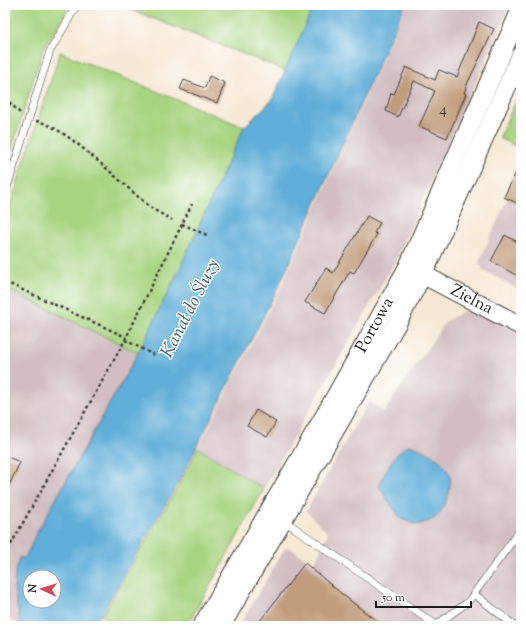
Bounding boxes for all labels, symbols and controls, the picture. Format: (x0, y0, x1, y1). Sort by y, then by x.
house number: 4 (439, 100, 447, 121)
water label: Kanał do Śluzy (155, 255, 227, 363)
street label: Zielna (446, 279, 497, 321)
street label: Portowa (350, 293, 400, 357)
north arrow (22, 569, 62, 609)
text: N (25, 583, 41, 594)
scale bar (376, 583, 471, 609)
text: 50 m (381, 589, 405, 607)

